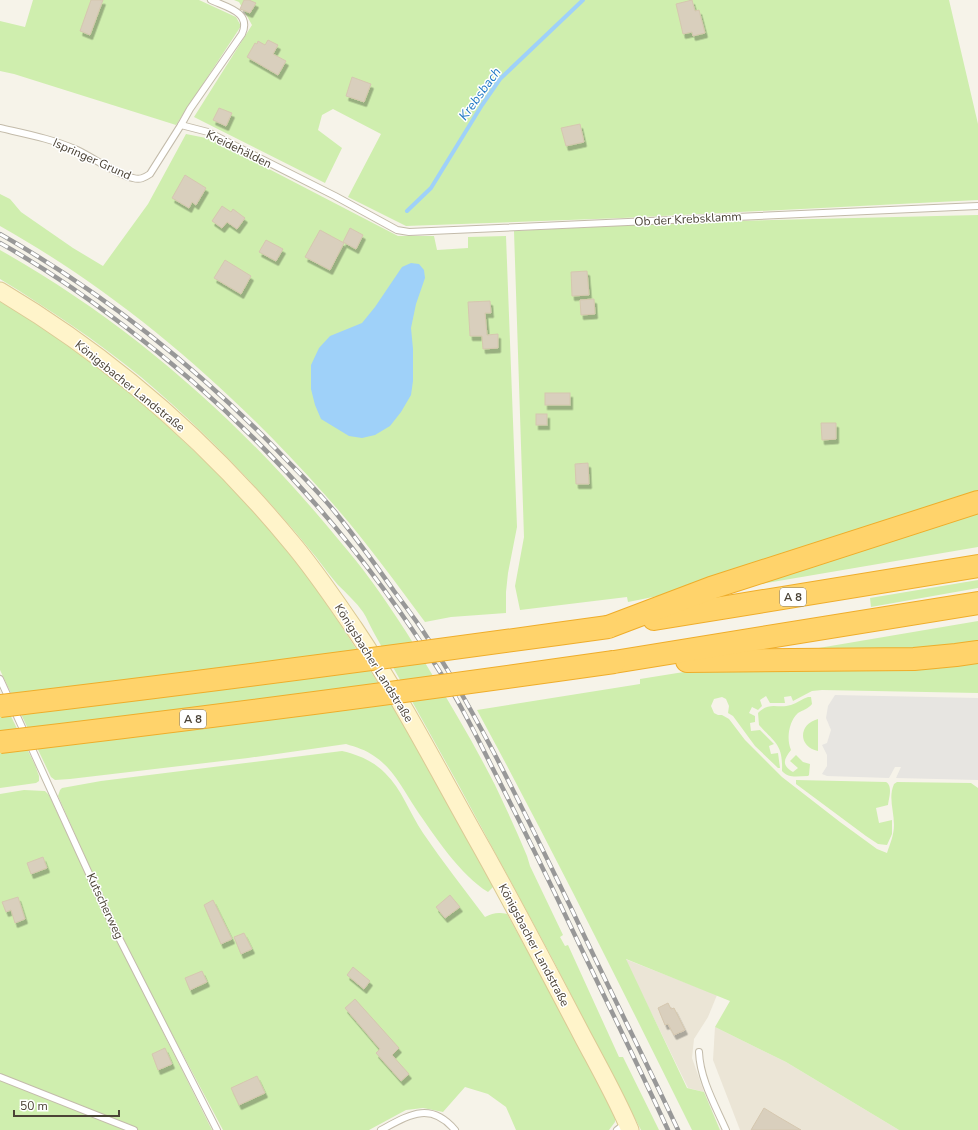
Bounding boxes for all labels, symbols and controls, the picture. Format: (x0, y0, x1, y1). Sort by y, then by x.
water label: Krebsbach (455, 64, 505, 124)
street label: Kreidehälden (204, 126, 274, 172)
street label: Ispringer Grund (50, 135, 134, 183)
street label: Ob der Krebsklamm (634, 208, 742, 230)
street label: Königsbacher Landstraße (72, 337, 188, 435)
road number: A 8 (780, 588, 806, 606)
street label: Königsbacher Landstraße (331, 601, 417, 725)
road number: A 8 (180, 710, 206, 728)
street label: Kutscherweg (83, 870, 127, 942)
street label: Königsbacher Landstraße (495, 881, 573, 1009)
scale bar (14, 1092, 119, 1118)
text: 50 m (20, 1098, 48, 1114)

